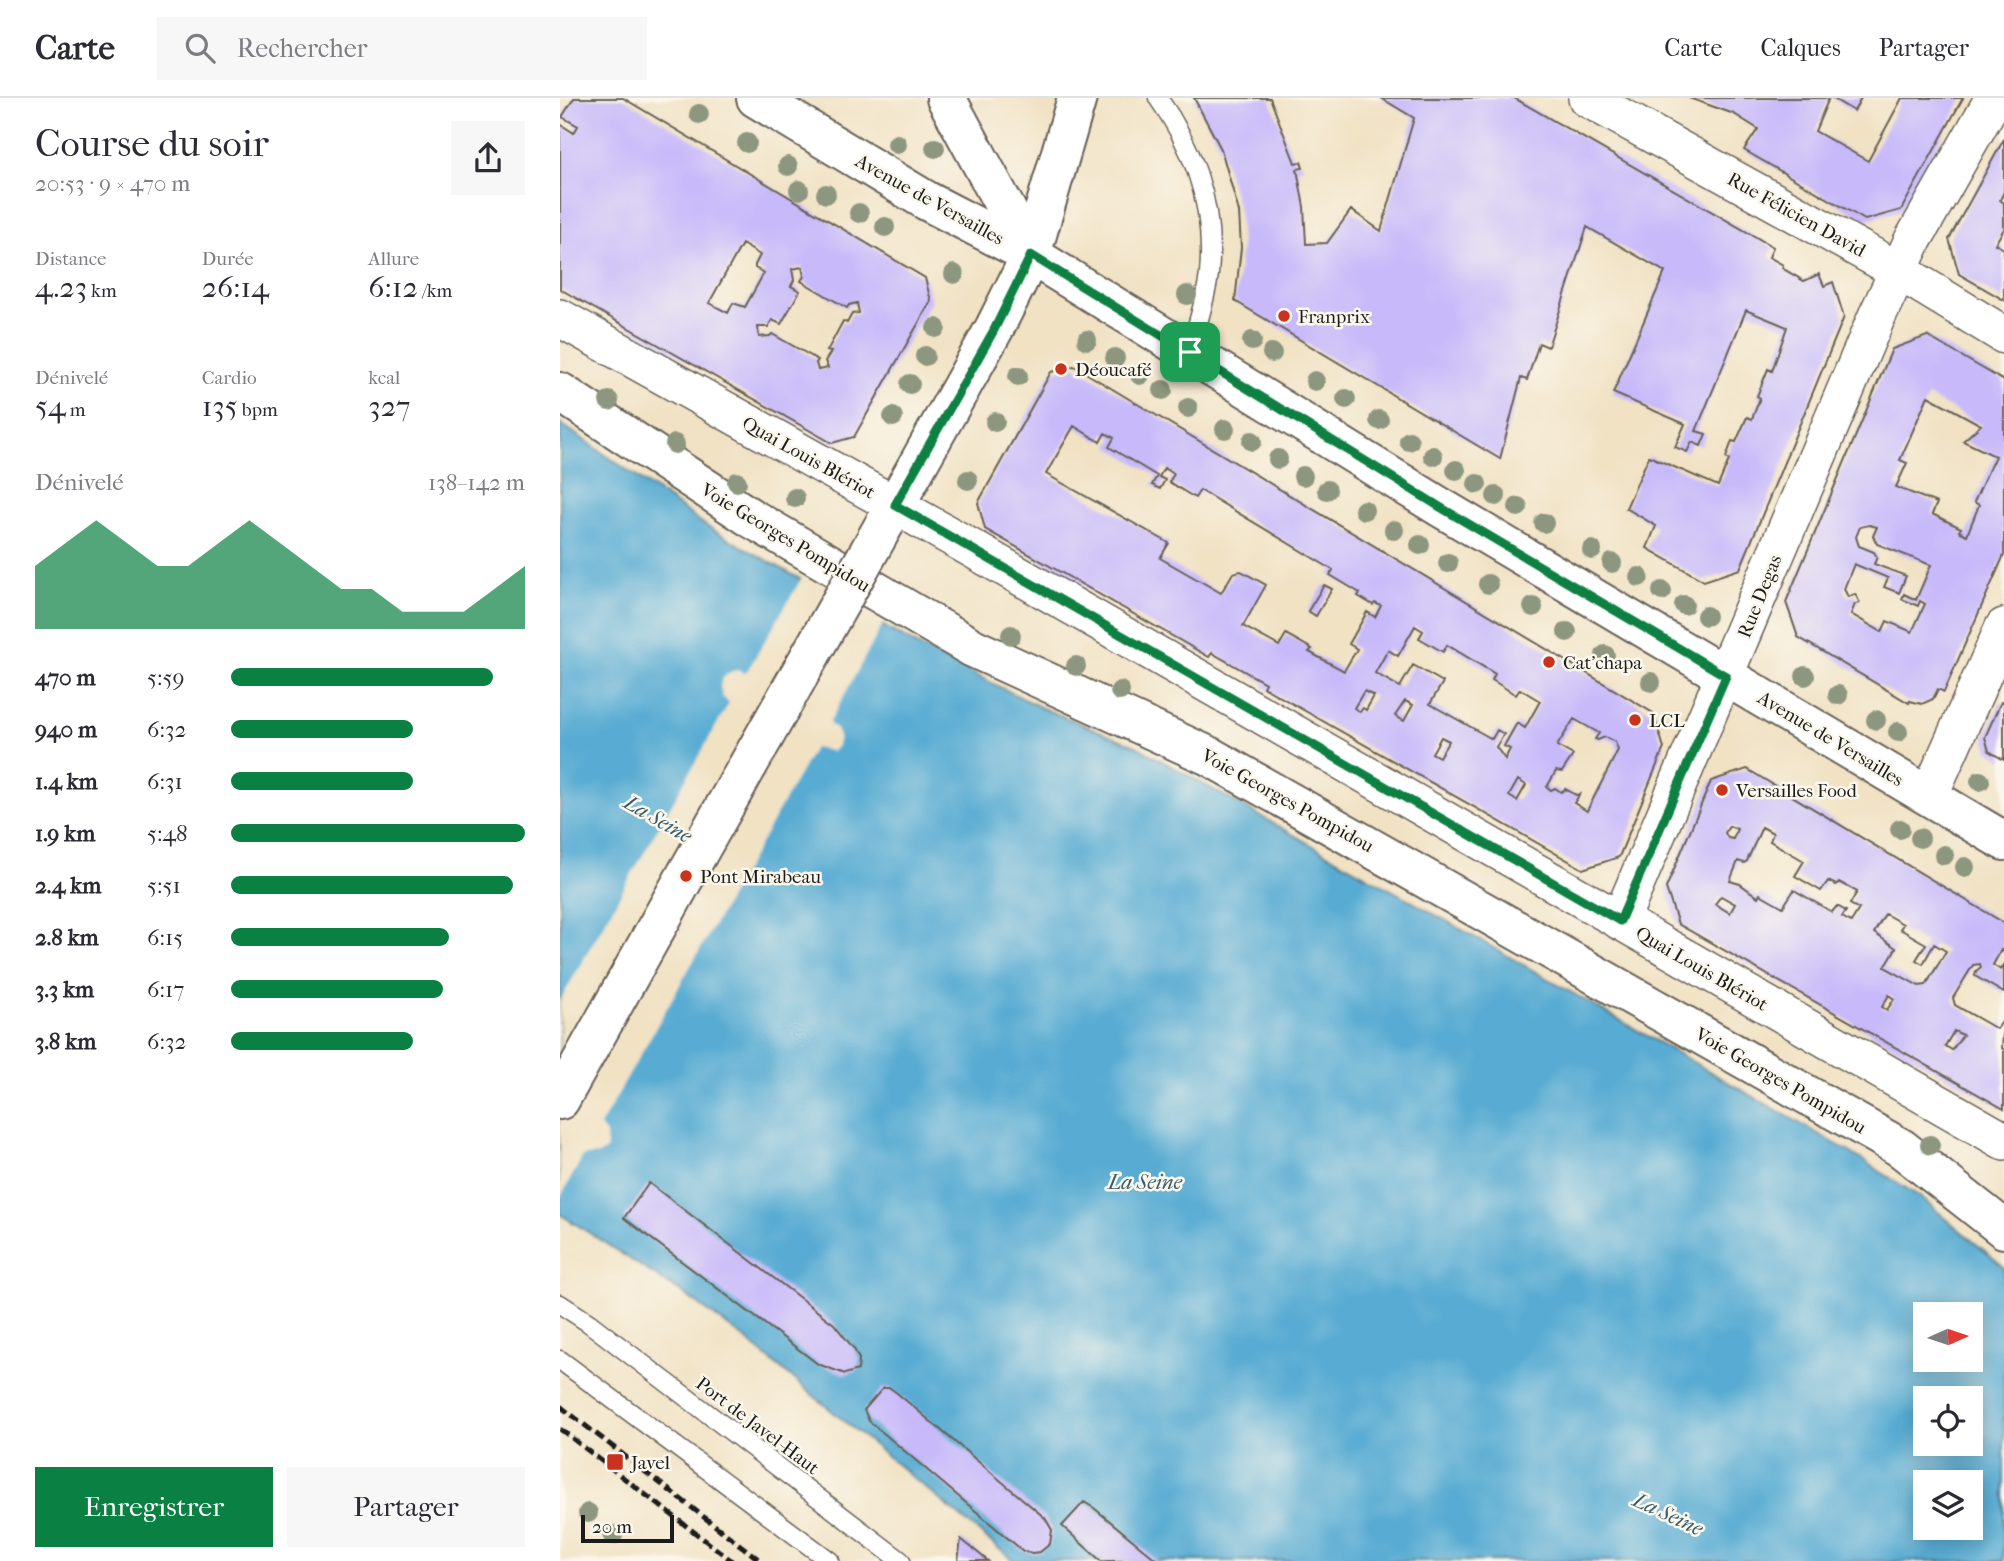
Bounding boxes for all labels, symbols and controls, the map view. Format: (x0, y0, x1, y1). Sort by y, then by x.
search box (157, 17, 647, 80)
text: Carte (35, 29, 115, 68)
icon: search (181, 29, 219, 67)
text: Rechercher (237, 33, 368, 64)
text: Carte (1664, 34, 1722, 62)
text: Calques (1760, 34, 1841, 62)
text: Partager (1879, 34, 1969, 62)
text: Course du soir (35, 121, 269, 166)
button: share (451, 121, 525, 195)
street label: Avenue de Versailles (851, 149, 1008, 250)
street label: Rue Félicien David (1724, 168, 1870, 262)
text: 20:53 · 9 × 470 m (35, 170, 191, 197)
text: Distance (35, 248, 106, 270)
text: Durée (202, 248, 254, 270)
text: Allure (368, 248, 419, 270)
text: 4.23 (35, 270, 87, 305)
text: 26:14 (202, 270, 269, 305)
text: 6:12 (368, 270, 418, 305)
text: km (87, 280, 117, 302)
text: /km (418, 280, 452, 302)
place label: Franprix (1298, 306, 1370, 328)
marker: Franprix (1276, 308, 1292, 324)
pin (1160, 322, 1220, 382)
icon: arrive (1171, 333, 1209, 371)
place label: Déoucafé (1075, 359, 1152, 381)
marker: Déoucafé (1053, 361, 1069, 377)
text: Dénivelé (35, 367, 108, 389)
text: Cardio (202, 367, 257, 389)
text: kcal (368, 367, 400, 389)
text: 54 (35, 389, 66, 424)
text: 135 (202, 389, 238, 424)
text: 327 (368, 389, 411, 424)
text: m (66, 399, 86, 421)
text: bpm (238, 399, 278, 421)
street label: Quai Louis Blériot (738, 412, 879, 504)
text: Dénivelé (35, 469, 124, 496)
text: 138–142 m (428, 469, 525, 496)
street label: Voie Georges Pompidou (696, 478, 874, 597)
street label: Rue Degas (1733, 552, 1787, 641)
place label: Cat'chapa (1563, 652, 1642, 674)
marker: Cat'chapa (1541, 654, 1557, 670)
text: 470 m (35, 664, 96, 691)
text: 5:59 (147, 664, 185, 691)
street label: Avenue de Versailles (1753, 686, 1907, 791)
place label: LCL (1649, 710, 1685, 732)
marker: LCL (1627, 712, 1643, 728)
text: 940 m (35, 716, 97, 743)
text: 6:32 (147, 716, 186, 743)
street label: Voie Georges Pompidou (1197, 744, 1378, 857)
text: 1.4 km (35, 768, 98, 795)
text: 6:31 (147, 768, 183, 795)
place label: Versailles Food (1735, 780, 1857, 802)
marker: Versailles Food (1714, 782, 1730, 798)
water label: La Seine (618, 789, 697, 848)
text: 1.9 km (35, 820, 95, 847)
text: 5:48 (147, 820, 188, 847)
place label: Pont Mirabeau (700, 866, 821, 888)
marker: Pont Mirabeau (678, 868, 694, 884)
text: 2.4 km (35, 872, 101, 899)
text: 5:51 (147, 872, 181, 899)
street label: Quai Louis Blériot (1631, 922, 1772, 1016)
text: 2.8 km (35, 924, 99, 951)
text: 6:15 (147, 924, 183, 951)
text: 3.3 km (35, 976, 94, 1003)
text: 6:17 (147, 976, 184, 1003)
street label: Voie Georges Pompidou (1690, 1022, 1870, 1139)
text: 3.8 km (35, 1028, 96, 1055)
text: 6:32 (147, 1028, 186, 1055)
water label: La Seine (1106, 1170, 1183, 1194)
north arrow (1913, 1302, 1983, 1372)
map controls (1913, 1302, 1983, 1540)
street label: Port de Javel-Haut (692, 1372, 823, 1479)
button: locate (1913, 1386, 1983, 1456)
marker: Javel (605, 1452, 625, 1472)
place label: Javel (629, 1452, 670, 1474)
button: Enregistrer (35, 1467, 273, 1547)
button: Partager (287, 1467, 525, 1547)
button: layers (1913, 1470, 1983, 1540)
water label: La Seine (1628, 1487, 1707, 1541)
scale bar (581, 1512, 674, 1544)
text: 20 m (592, 1516, 632, 1538)

